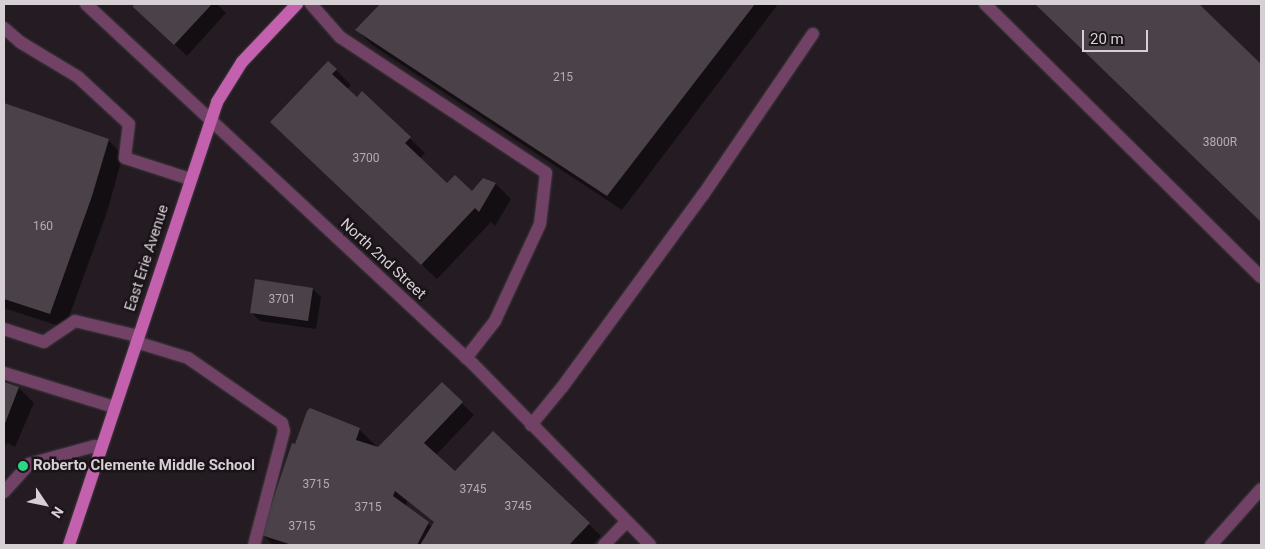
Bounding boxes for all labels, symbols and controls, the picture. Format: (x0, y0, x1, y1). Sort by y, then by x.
scale bar (1085, 20, 1151, 52)
text: 20 m (1090, 30, 1124, 48)
house number: 215 (553, 71, 573, 85)
house number: 3800R (1203, 136, 1237, 150)
house number: 3700 (353, 152, 379, 166)
street label: East Erie Avenue (121, 202, 173, 314)
street label: North 2nd Street (337, 215, 429, 303)
house number: 160 (33, 220, 53, 234)
house number: 3701 (269, 293, 295, 307)
place label: Roberto Clemente Middle School (33, 457, 255, 475)
marker: Roberto Clemente Middle School (17, 460, 29, 472)
house number: 3715 (303, 478, 329, 492)
north arrow (20, 479, 70, 529)
house number: 3745 (460, 483, 486, 497)
house number: 3745 (505, 500, 531, 514)
house number: 3715 (355, 501, 381, 515)
text: N (48, 504, 67, 521)
house number: 3715 (289, 520, 315, 534)

